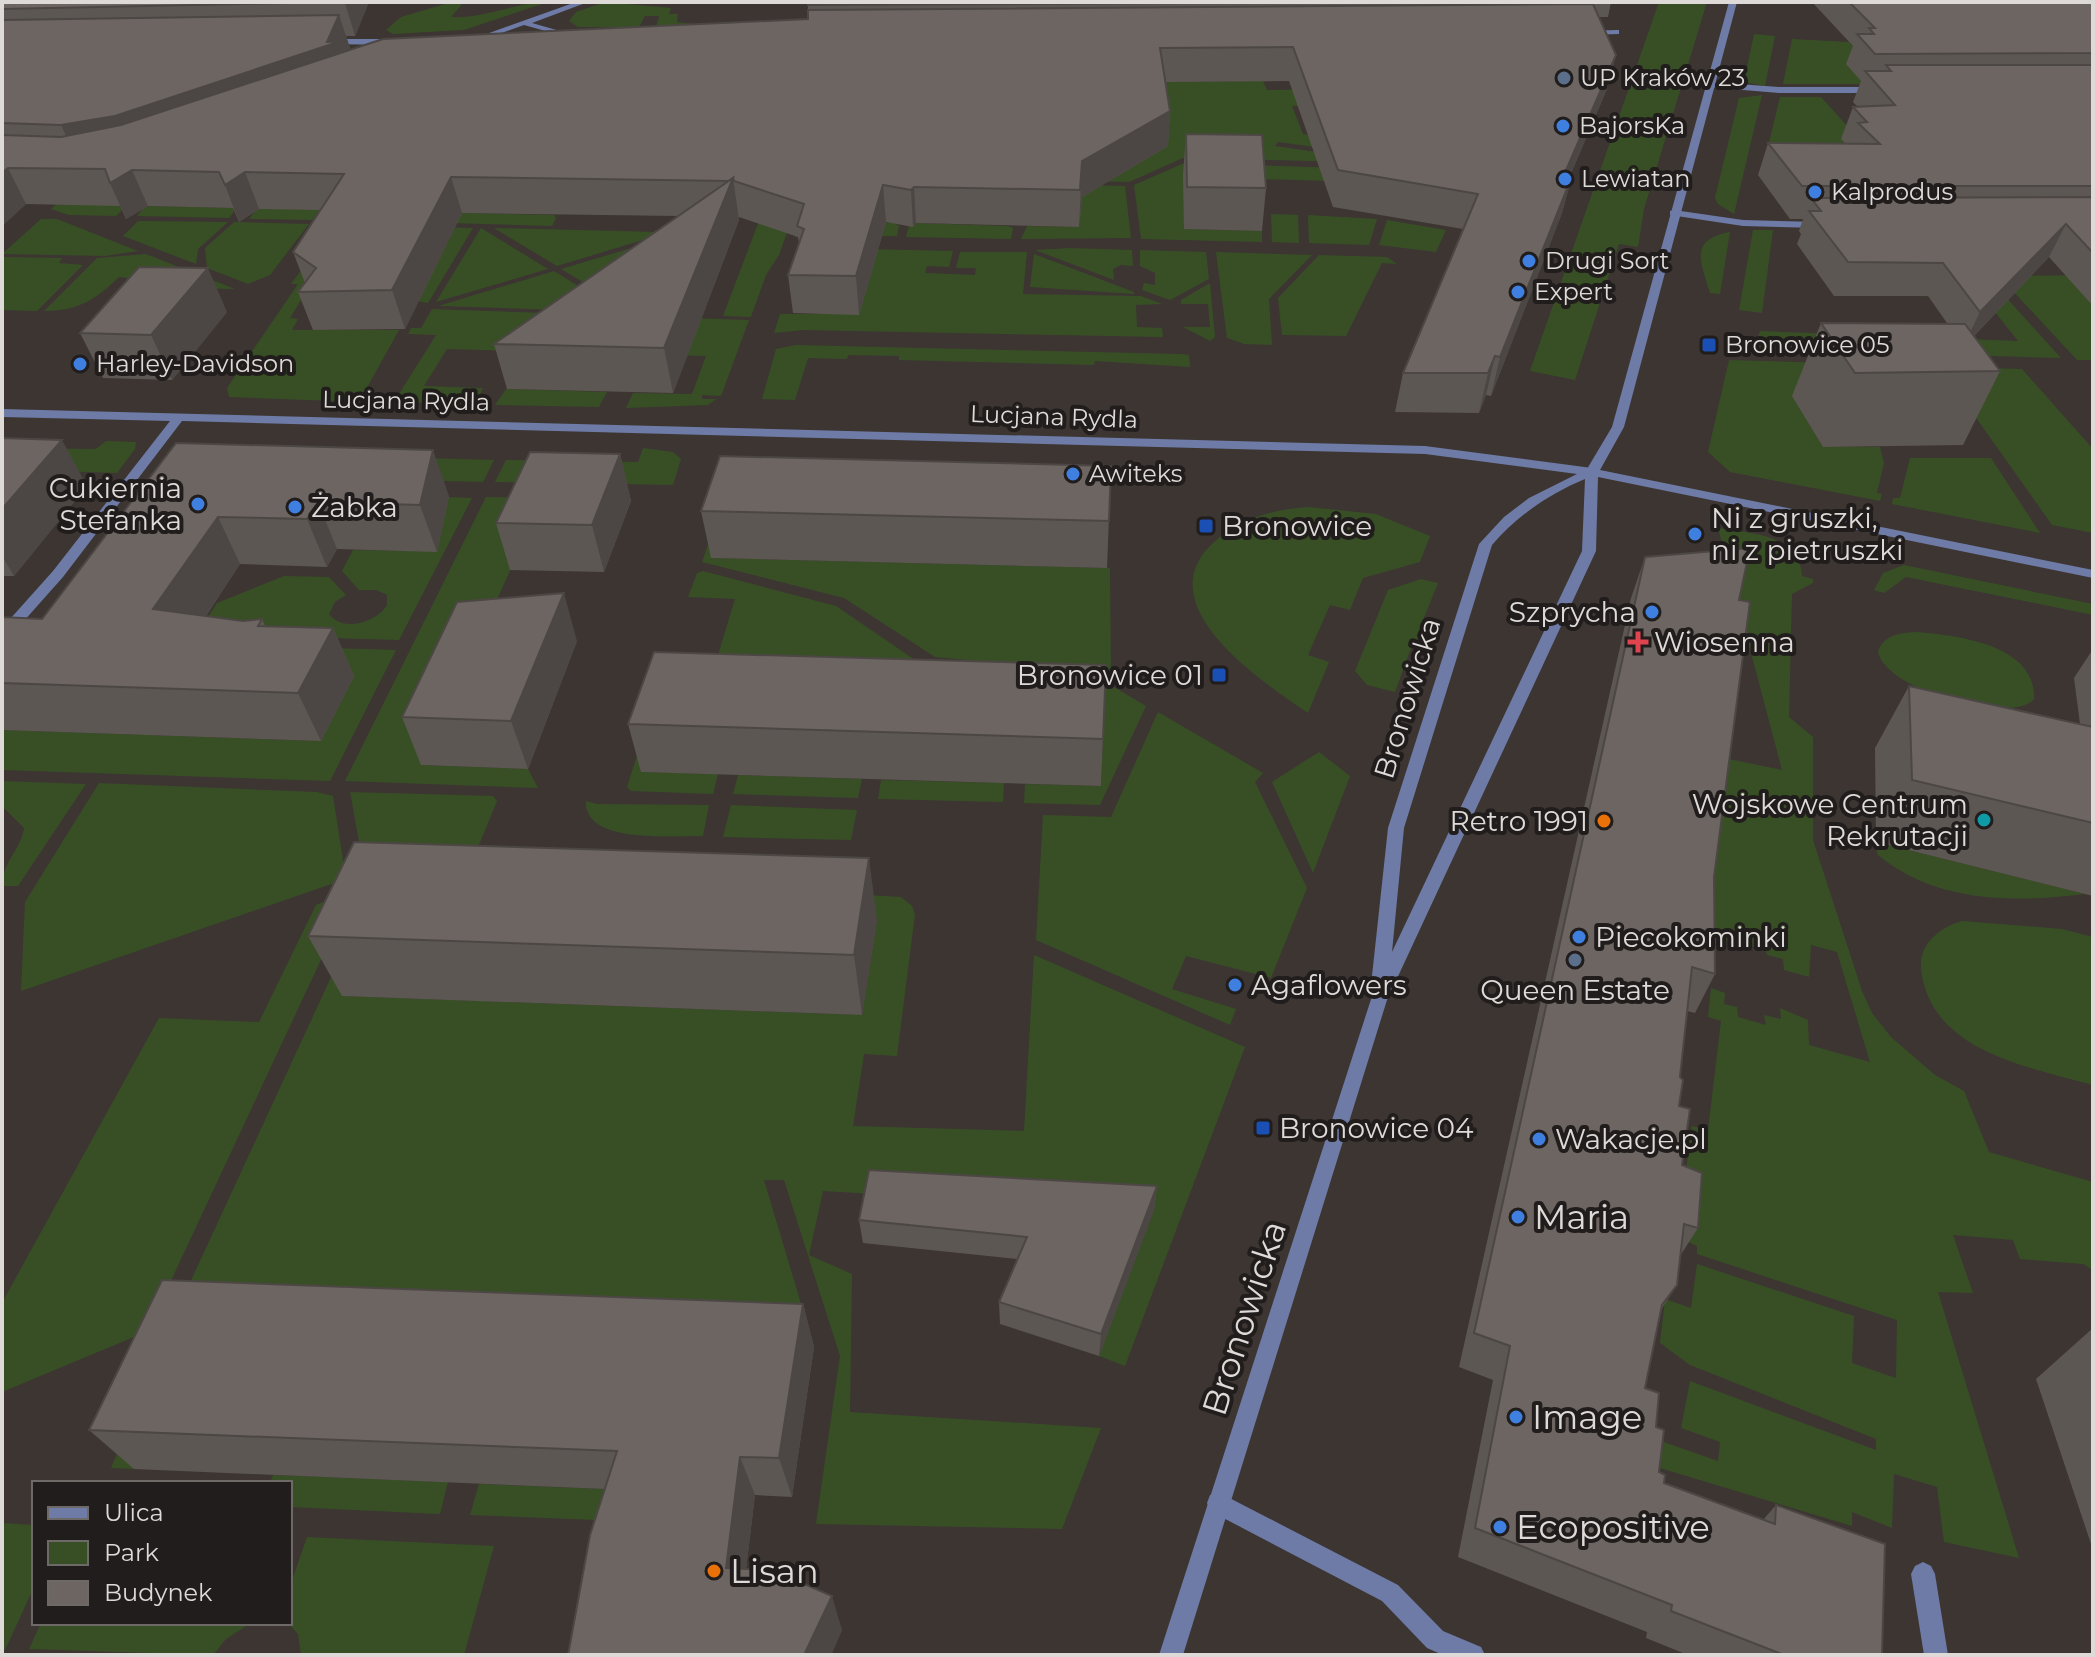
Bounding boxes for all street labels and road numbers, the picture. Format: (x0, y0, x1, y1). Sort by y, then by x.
street label: Lucjana Rydla (322, 385, 490, 416)
street label: Lucjana Rydla (970, 399, 1138, 434)
street label: Bronowicka (1366, 614, 1448, 782)
street label: Bronowicka (1193, 1215, 1295, 1421)

